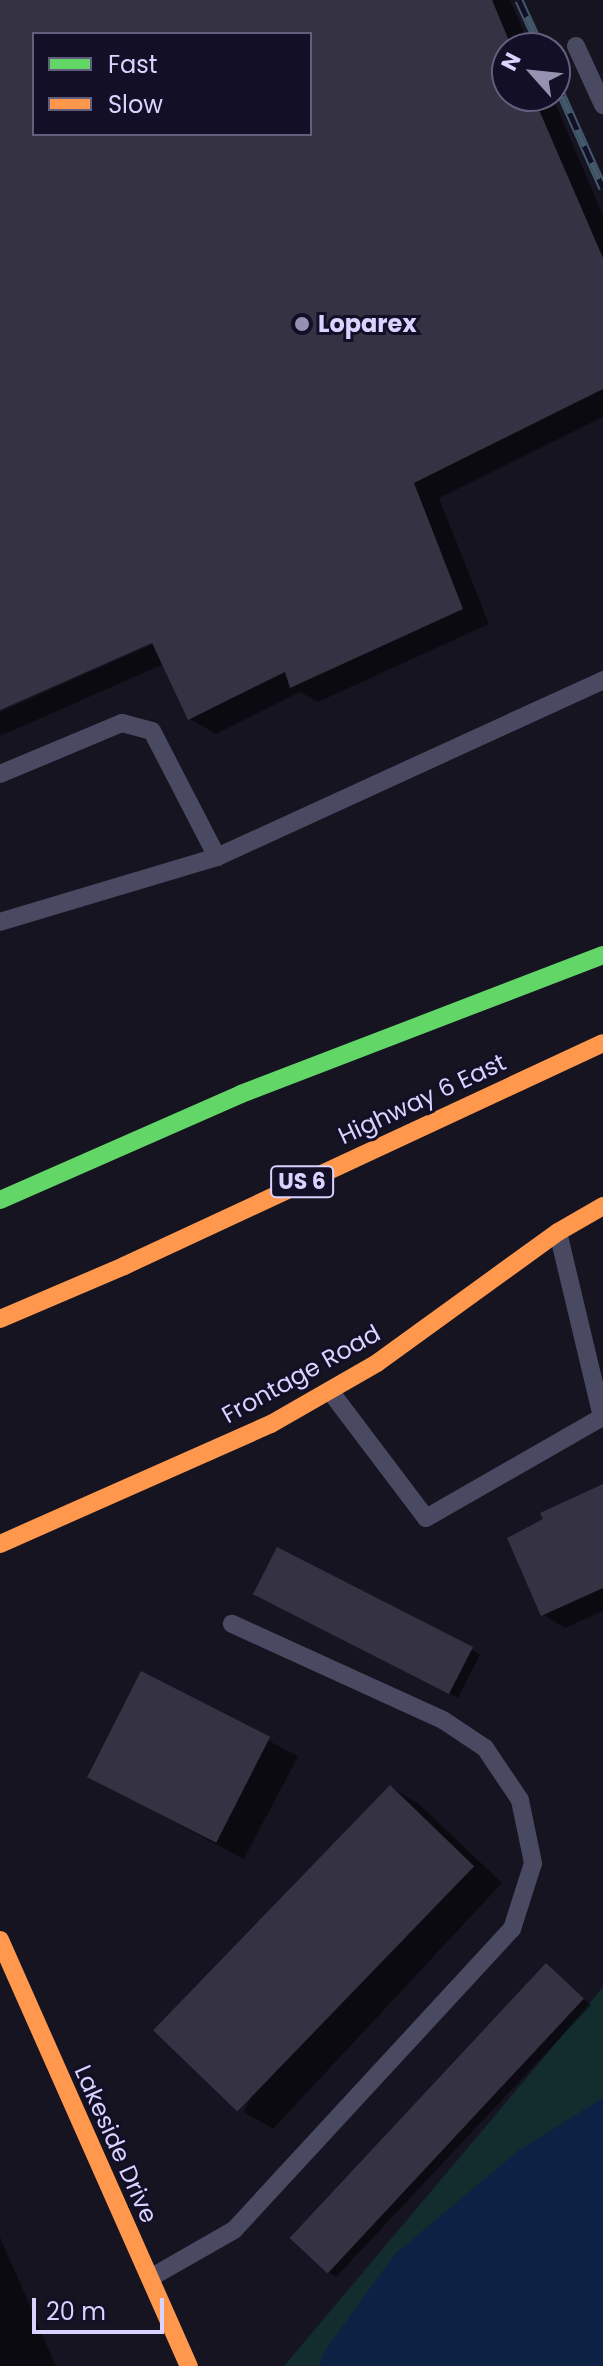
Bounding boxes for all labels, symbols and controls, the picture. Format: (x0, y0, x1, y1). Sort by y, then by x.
legend (32, 32, 312, 136)
north arrow (491, 32, 571, 112)
text: N (493, 47, 529, 76)
text: Fast (108, 48, 158, 81)
text: Slow (108, 88, 163, 121)
place label: Loparex (318, 310, 416, 338)
marker: Loparex (293, 315, 311, 333)
street label: Highway 6 East (334, 1048, 510, 1150)
road number: US 6 (270, 1164, 334, 1200)
street label: Frontage Road (217, 1319, 385, 1429)
street label: Lakeside Drive (68, 2061, 164, 2227)
scale bar (36, 2282, 168, 2332)
text: 20 m (46, 2295, 106, 2328)

